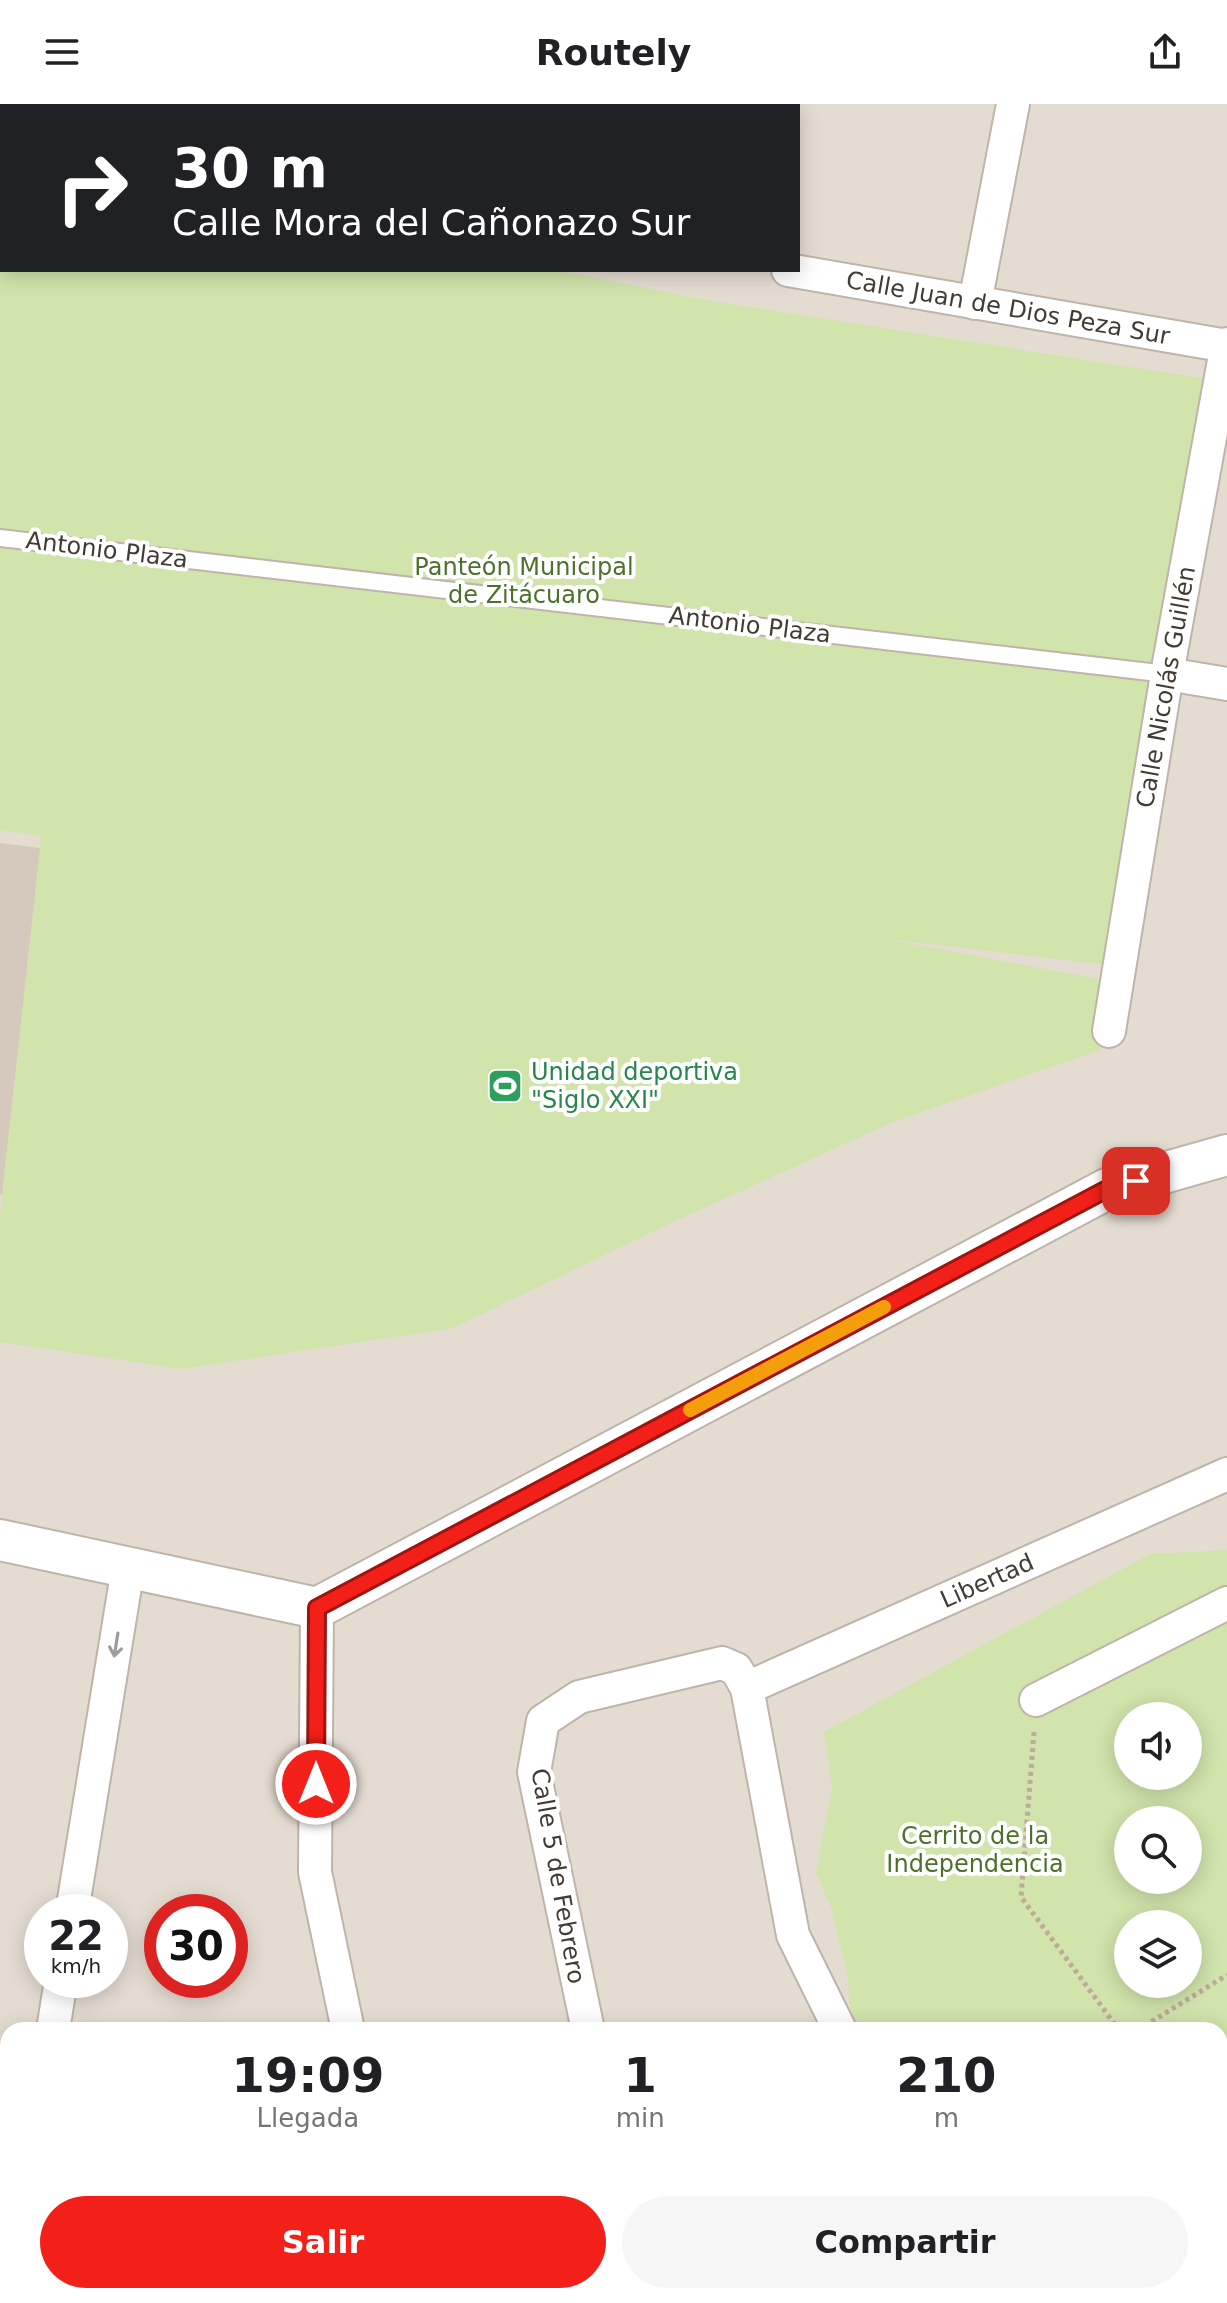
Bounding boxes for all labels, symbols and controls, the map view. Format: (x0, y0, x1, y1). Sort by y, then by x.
icon: menu (40, 30, 84, 74)
icon: share (1143, 30, 1187, 74)
text: Routely (536, 32, 691, 73)
text: 30 m (172, 135, 328, 200)
icon: right (40, 136, 144, 240)
text: Calle Mora del Cañonazo Sur (172, 202, 690, 243)
street label: Calle Juan de Dios Peza Sur (844, 266, 1172, 350)
street label: Antonio Plaza (24, 526, 190, 574)
park label: Panteón Municipal de Zitácuaro (414, 553, 634, 609)
street label: Calle Nicolás Guillén (1131, 564, 1201, 810)
street label: Antonio Plaza (667, 601, 833, 649)
place label: Unidad deportiva "Siglo XXI" (531, 1058, 738, 1114)
sports icon: Unidad deportiva "Siglo XXI" (486, 1067, 524, 1105)
pin (1102, 1147, 1170, 1215)
icon: arrive (1114, 1159, 1158, 1203)
street label: Libertad (936, 1548, 1038, 1614)
one-way arrow (108, 1632, 123, 1658)
map controls (1114, 1702, 1202, 1998)
button: sound (1114, 1702, 1202, 1790)
position arrow (274, 1742, 358, 1826)
street label: Calle 5 de Febrero (525, 1766, 591, 1986)
button: search (1114, 1806, 1202, 1894)
park label: Cerrito de la Independencia (886, 1822, 1064, 1878)
speed limit sign: 30 (144, 1894, 248, 1998)
button: layers (1114, 1910, 1202, 1998)
text: 22 (48, 1913, 104, 1959)
text: km/h (51, 1954, 101, 1978)
text: 19:09 (231, 2047, 384, 2103)
text: 1 (624, 2047, 657, 2103)
text: 210 (896, 2047, 996, 2103)
text: Llegada (257, 2103, 359, 2133)
text: min (616, 2103, 665, 2133)
text: m (934, 2103, 959, 2133)
button: Salir (40, 2196, 606, 2288)
button: Compartir (622, 2196, 1188, 2288)

